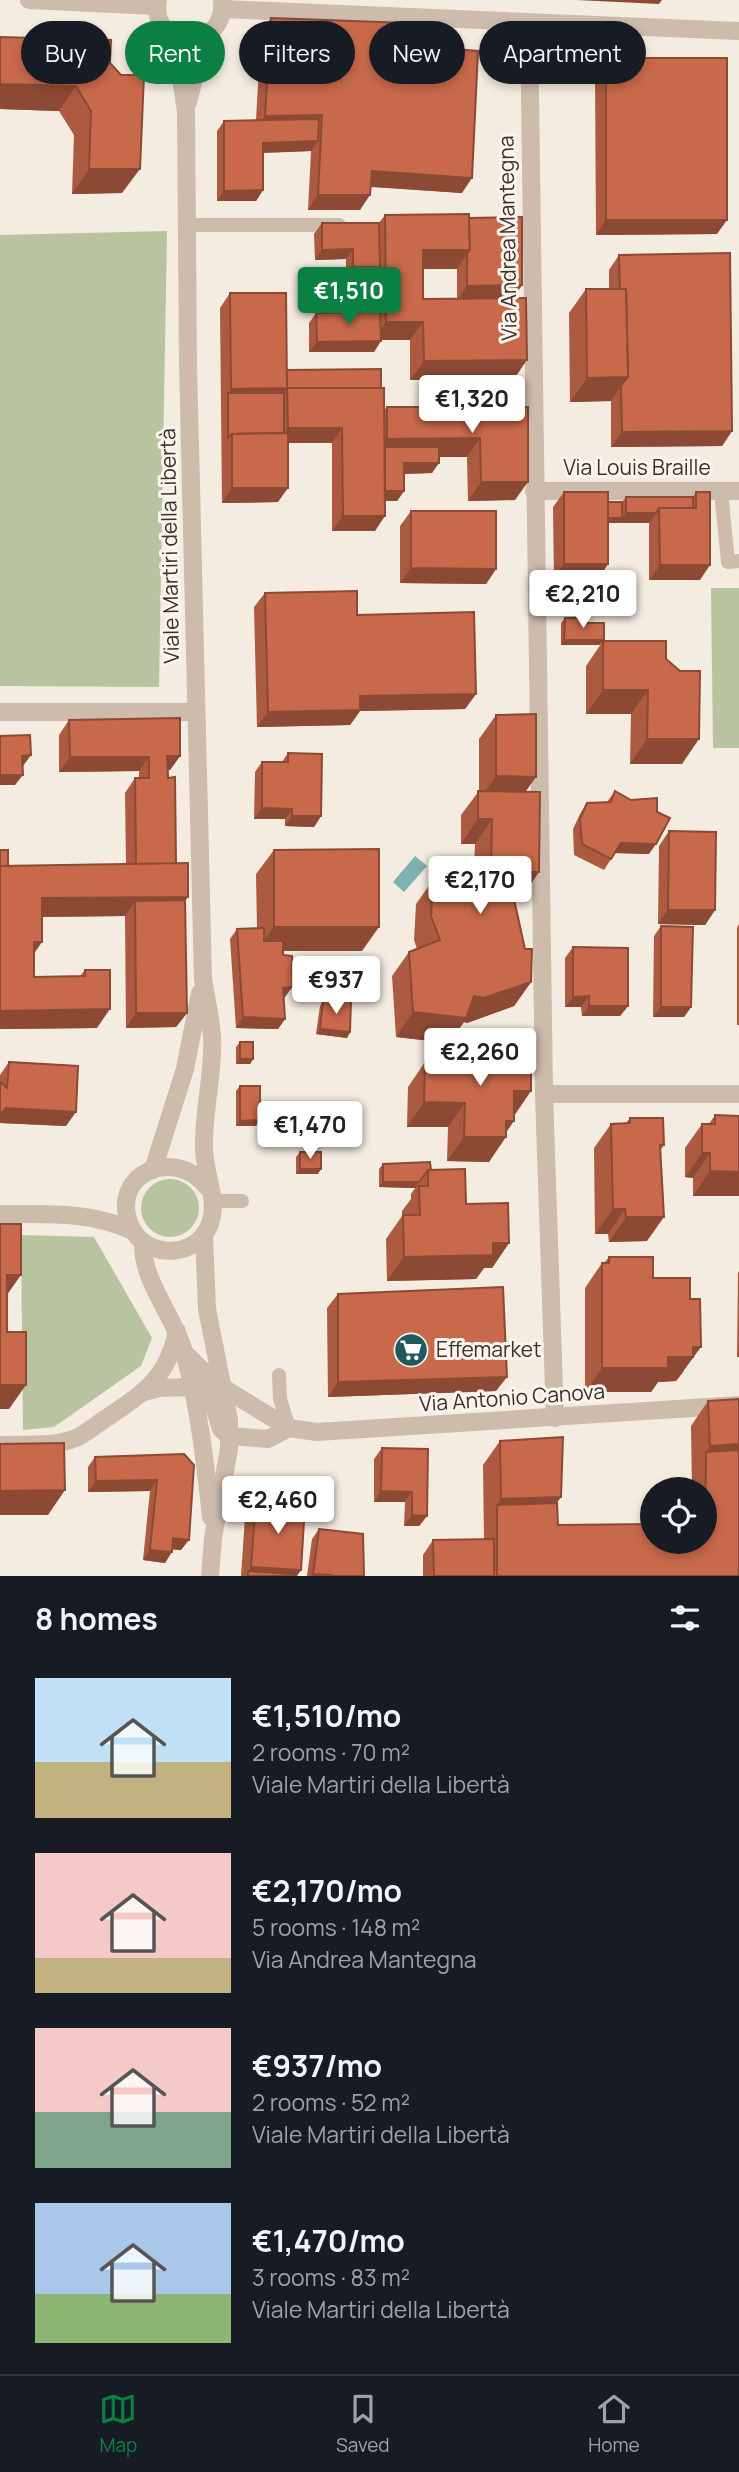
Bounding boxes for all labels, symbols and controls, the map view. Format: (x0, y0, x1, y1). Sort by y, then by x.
chip: Buy (21, 21, 111, 84)
chip: Rent (125, 21, 225, 84)
chip: Filters (239, 21, 355, 84)
chip: New (369, 21, 465, 84)
chip: Apartment (479, 21, 646, 84)
street label: Via Andrea Mantegna (491, 135, 523, 341)
pin: €1,510 (292, 268, 406, 327)
text: €1,510 (314, 274, 384, 306)
pin: €1,320 (415, 376, 529, 435)
text: €1,320 (435, 382, 509, 414)
street label: Viale Martiri della Libertà (153, 428, 185, 664)
street label: Via Louis Braille (563, 453, 711, 481)
pin: €2,210 (526, 570, 640, 630)
text: €2,210 (545, 577, 621, 609)
pin: €2,170 (423, 856, 537, 916)
text: €2,170 (444, 863, 516, 895)
pin: €937 (295, 956, 377, 1016)
text: €937 (308, 963, 364, 995)
pin: €2,260 (423, 1028, 537, 1088)
text: €2,260 (440, 1035, 520, 1067)
pin: €1,470 (253, 1102, 367, 1161)
text: €1,470 (273, 1108, 347, 1140)
supermarket icon: Effemarket (392, 1331, 430, 1369)
place label: Effemarket (436, 1335, 541, 1363)
street label: Via Antonio Canova (418, 1377, 606, 1417)
pin: €2,460 (221, 1476, 335, 1536)
map controls (640, 1477, 717, 1554)
button: locate (640, 1477, 717, 1554)
text: €2,460 (238, 1483, 318, 1515)
text: 8 homes (35, 1598, 158, 1639)
icon: filters (666, 1599, 704, 1637)
text: €1,510/mo (252, 1695, 401, 1736)
icon: home (91, 1706, 175, 1790)
text: 2 rooms · 70 m² (252, 1736, 410, 1768)
text: Viale Martiri della Libertà (252, 1768, 510, 1800)
text: €2,170/mo (252, 1870, 402, 1911)
icon: home (91, 1881, 175, 1965)
text: 5 rooms · 148 m² (252, 1911, 420, 1943)
text: Via Andrea Mantegna (252, 1943, 477, 1975)
text: €937/mo (252, 2045, 382, 2086)
icon: home (91, 2056, 175, 2140)
text: 2 rooms · 52 m² (252, 2086, 410, 2118)
text: Viale Martiri della Libertà (252, 2118, 510, 2150)
text: €1,470/mo (252, 2220, 405, 2261)
icon: home (91, 2231, 175, 2315)
text: 3 rooms · 83 m² (252, 2261, 410, 2293)
text: Viale Martiri della Libertà (252, 2293, 510, 2325)
tab: Map (99, 2390, 137, 2458)
tab: Saved (336, 2390, 390, 2458)
tab: Home (588, 2390, 640, 2458)

